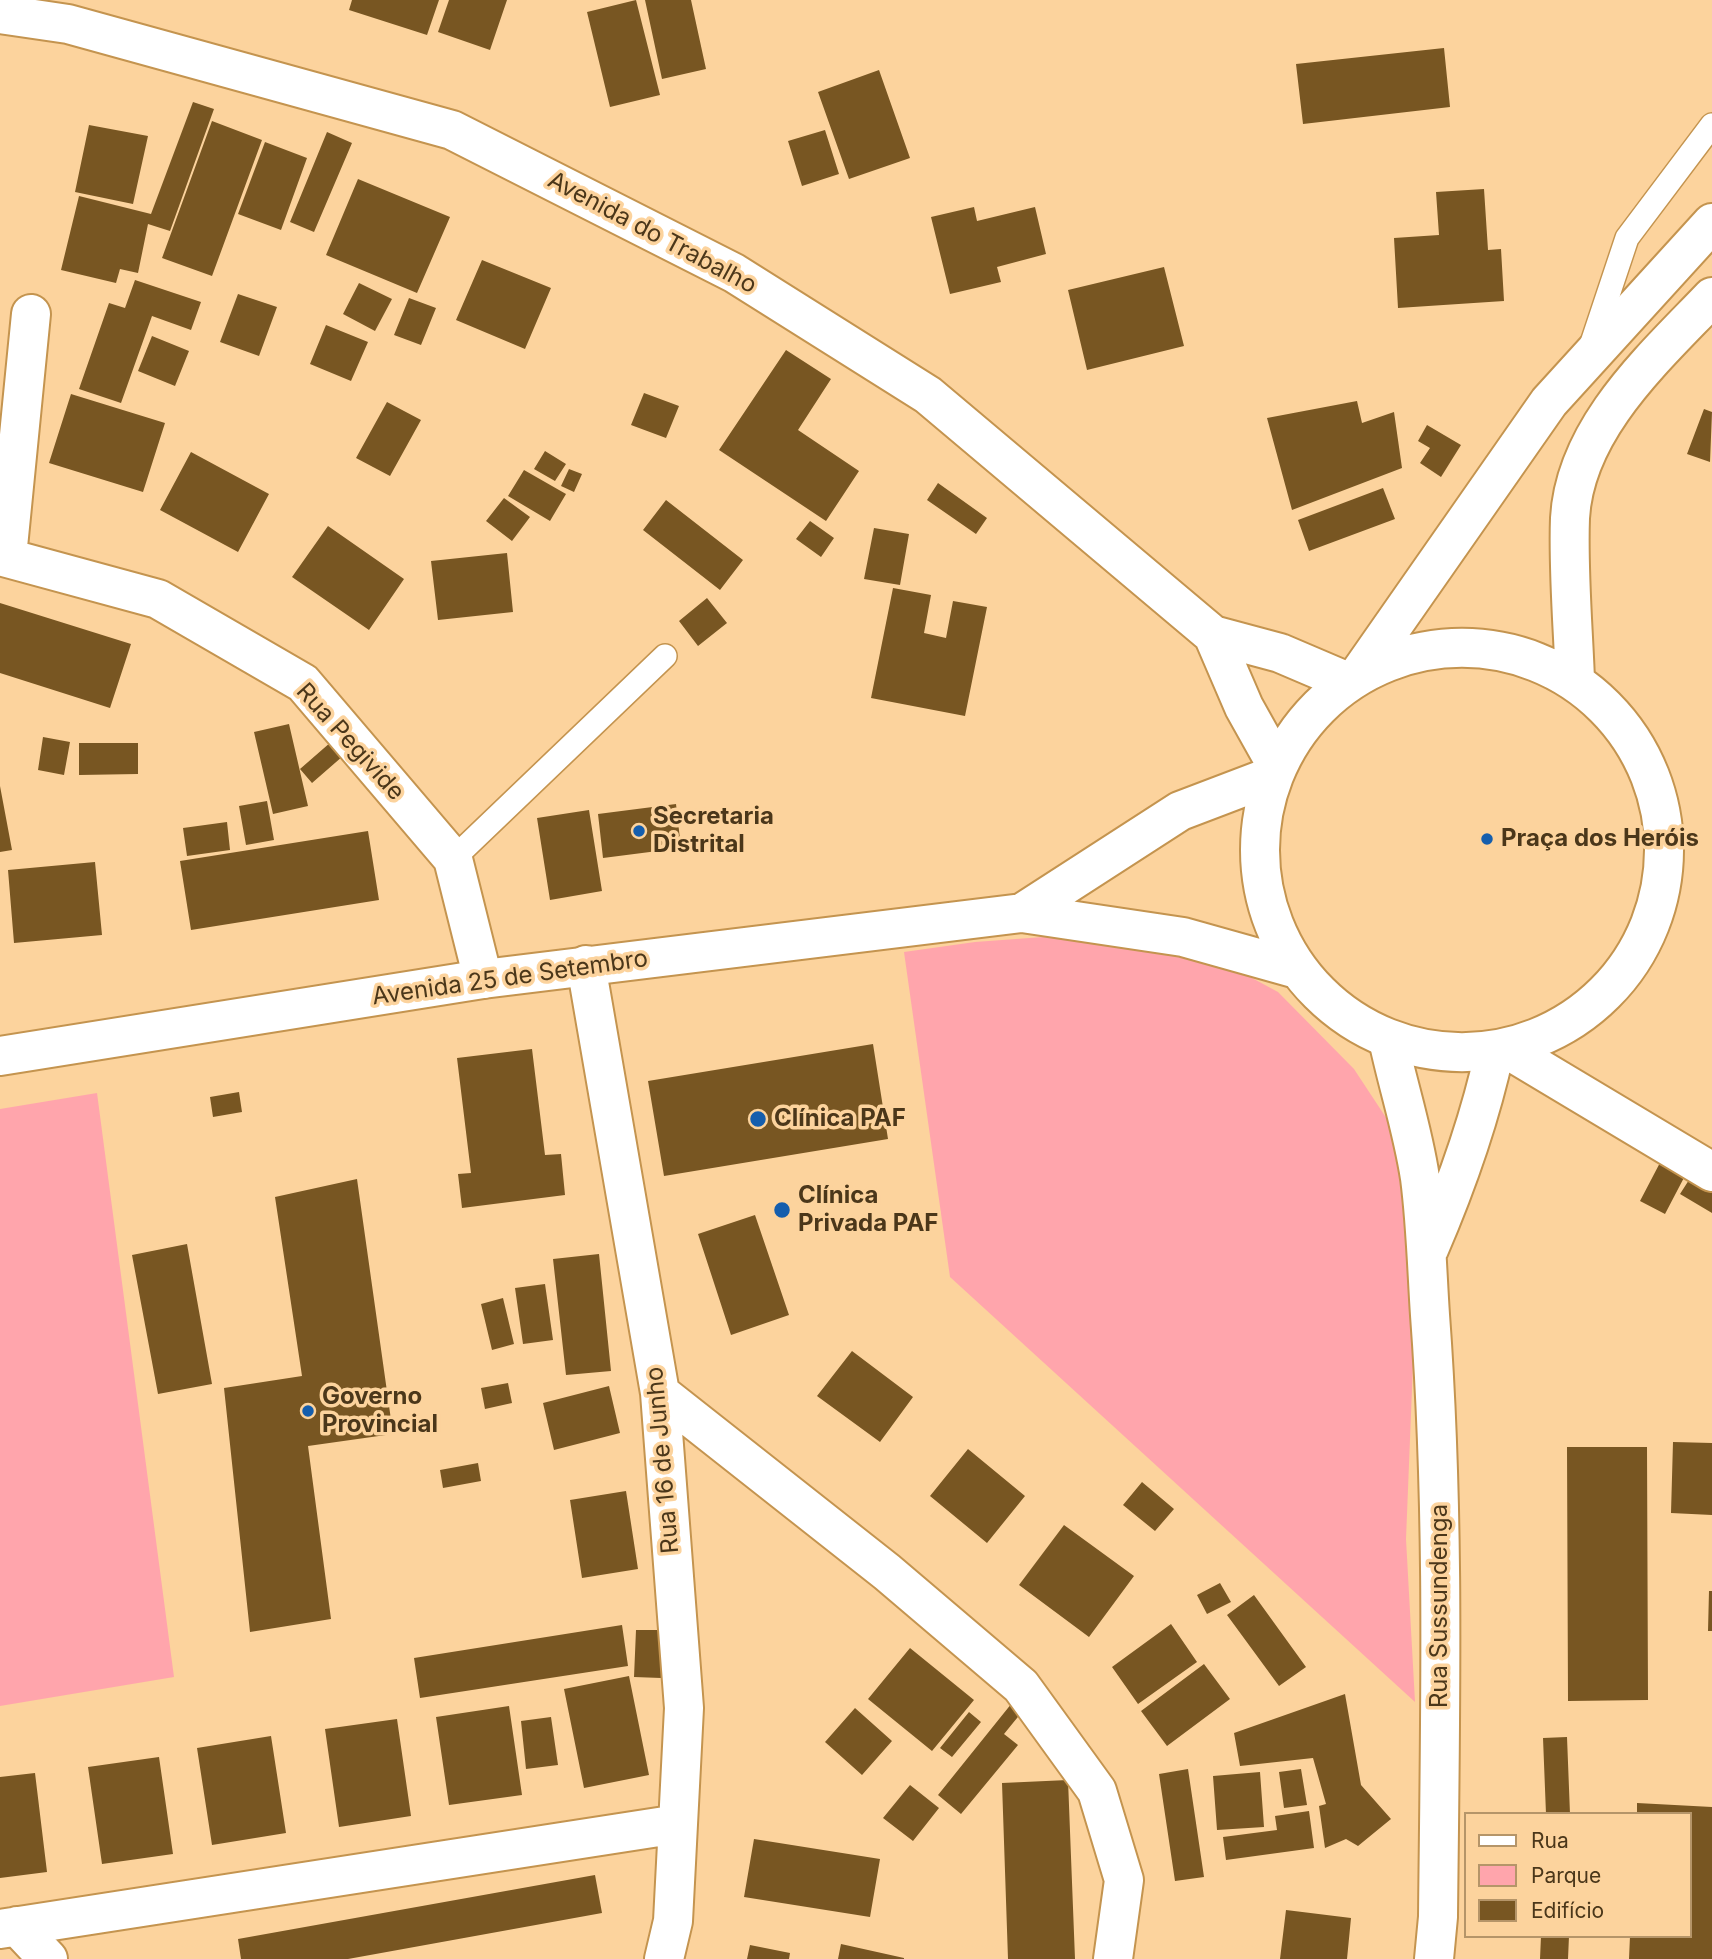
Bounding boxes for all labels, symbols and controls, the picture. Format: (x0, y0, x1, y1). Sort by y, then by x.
street label: Avenida do Trabalho (543, 166, 761, 300)
street label: Rua Pegivide (290, 678, 410, 806)
place label: Secretaria Distrital (653, 803, 774, 859)
marker: Secretaria Distrital (631, 823, 647, 839)
place label: Praça dos Heróis (1501, 825, 1699, 853)
marker: Praça dos Heróis (1479, 831, 1495, 847)
street label: Avenida 25 de Setembro (370, 944, 650, 1012)
place label: Clínica PAF (774, 1105, 906, 1133)
marker: Clínica PAF (748, 1109, 768, 1129)
place label: Clínica Privada PAF (798, 1182, 938, 1238)
marker: Clínica Privada PAF (772, 1200, 792, 1220)
street label: Rua 16 de Junho (640, 1365, 686, 1555)
place label: Governo Provincial (322, 1383, 438, 1439)
marker: Governo Provincial (300, 1403, 316, 1419)
street label: Rua Sussundenga (1426, 1504, 1454, 1708)
legend (1464, 1812, 1691, 1938)
text: Rua (1531, 1828, 1569, 1853)
text: Parque (1531, 1863, 1601, 1888)
text: Edifício (1531, 1898, 1604, 1923)

